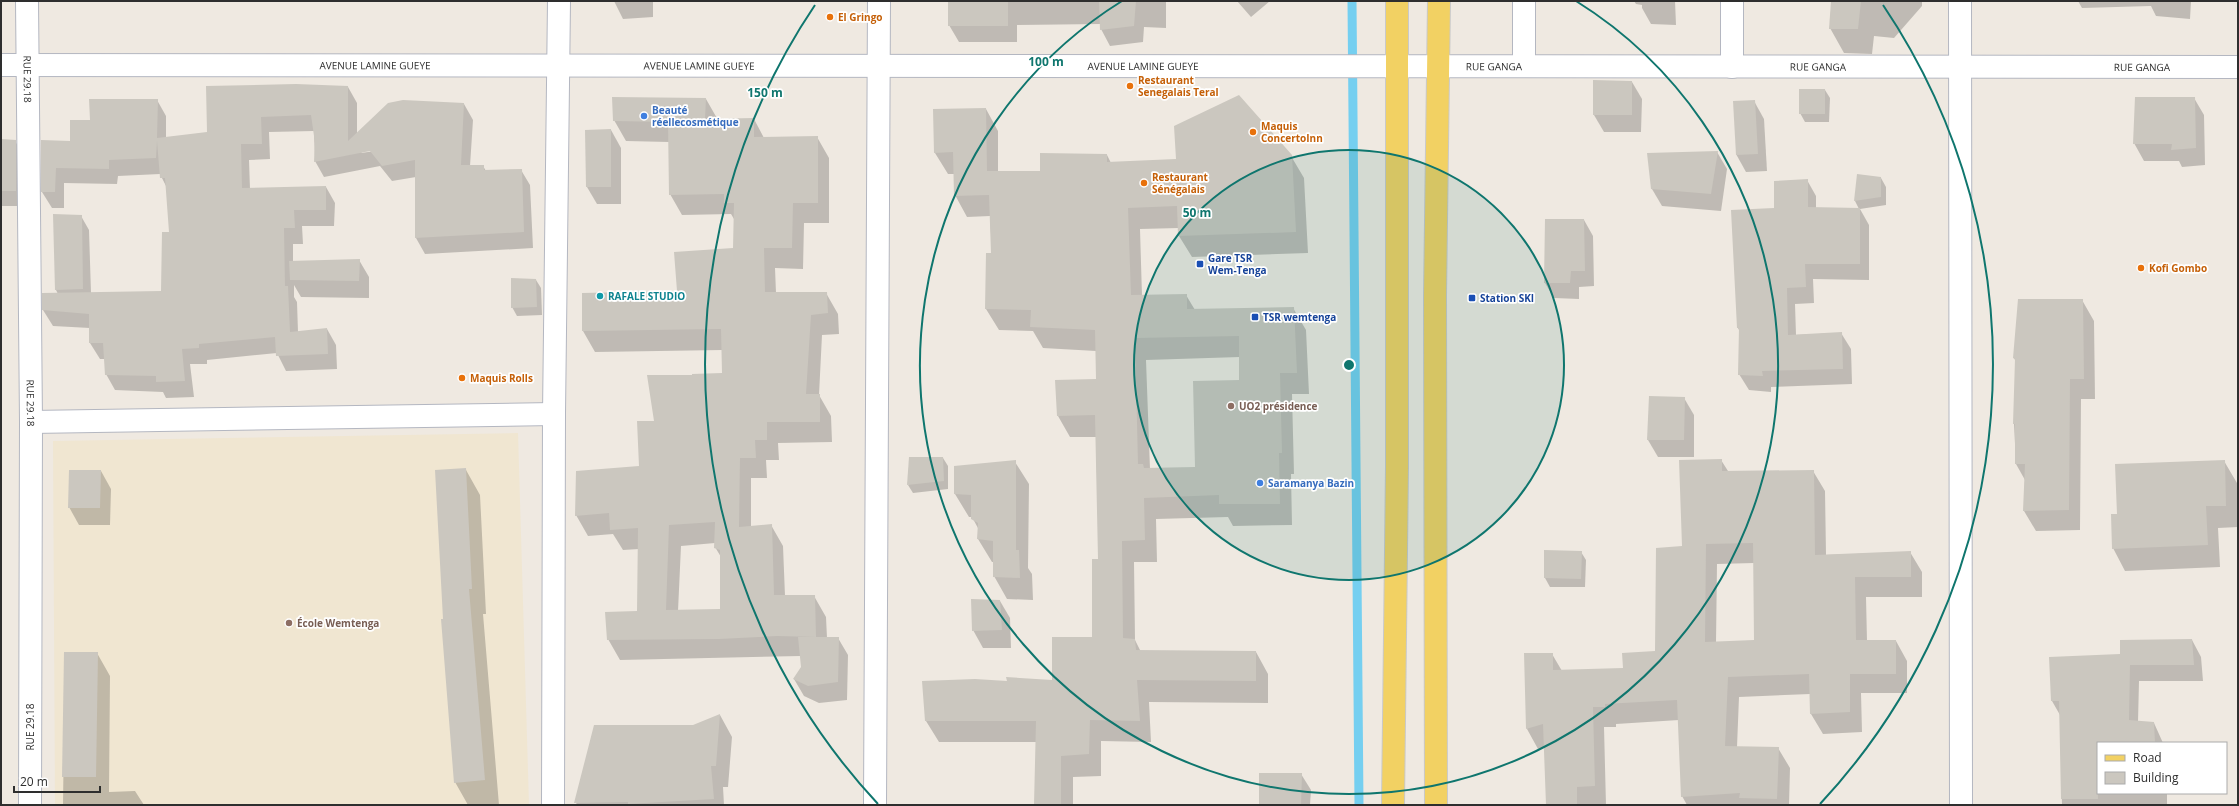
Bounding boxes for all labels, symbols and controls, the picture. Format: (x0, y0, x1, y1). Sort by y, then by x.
place label: El Gringo (838, 10, 883, 24)
marker: El Gringo (825, 12, 835, 22)
text: 100 m (1028, 53, 1064, 70)
street label: RUE 29.18 (21, 55, 35, 103)
street label: AVENUE LAMINE GUEYE (319, 58, 431, 72)
street label: AVENUE LAMINE GUEYE (643, 59, 755, 73)
street label: AVENUE LAMINE GUEYE (1087, 59, 1199, 73)
street label: RUE GANGA (1466, 59, 1523, 73)
street label: RUE GANGA (1790, 60, 1847, 74)
street label: RUE GANGA (2114, 60, 2171, 74)
place label: Restaurant Senegalais Teral (1138, 73, 1219, 99)
marker: Restaurant Senegalais Teral (1125, 81, 1135, 91)
text: 150 m (747, 84, 783, 101)
place label: Beauté réellecosmétique (652, 103, 739, 129)
marker: Beauté réellecosmétique (639, 111, 649, 121)
place label: Maquis ConcertoInn (1261, 119, 1323, 145)
marker: Maquis ConcertoInn (1248, 127, 1258, 137)
place label: Restaurant Sénégalais (1152, 170, 1209, 196)
marker: Restaurant Sénégalais (1139, 178, 1149, 188)
text: 50 m (1183, 204, 1211, 221)
place label: Gare TSR Wem-Tenga (1208, 251, 1267, 277)
marker: Gare TSR Wem-Tenga (1195, 259, 1205, 269)
place label: Kofi Gombo (2149, 261, 2207, 275)
marker: Kofi Gombo (2136, 263, 2146, 273)
place label: RAFALE STUDIO (608, 289, 685, 303)
marker: RAFALE STUDIO (595, 291, 605, 301)
place label: Station SKI (1480, 291, 1534, 305)
marker: Station SKI (1467, 293, 1477, 303)
place label: TSR wemtenga (1263, 310, 1336, 324)
marker: TSR wemtenga (1250, 312, 1260, 322)
centre of rings (1342, 358, 1356, 372)
place label: Maquis Rolls (470, 371, 533, 385)
marker: Maquis Rolls (457, 373, 467, 383)
street label: RUE 29.18 (24, 379, 38, 427)
place label: UO2 présidence (1239, 399, 1318, 413)
marker: UO2 présidence (1226, 401, 1236, 411)
place label: Saramanya Bazin (1268, 476, 1354, 490)
marker: Saramanya Bazin (1255, 478, 1265, 488)
place label: École Wemtenga (297, 616, 379, 630)
marker: École Wemtenga (284, 618, 294, 628)
street label: RUE 29.18 (23, 703, 37, 751)
legend (2097, 742, 2227, 794)
text: Road (2133, 749, 2162, 766)
scale bar (14, 768, 100, 794)
text: Building (2133, 769, 2179, 786)
text: 20 m (20, 773, 48, 790)

